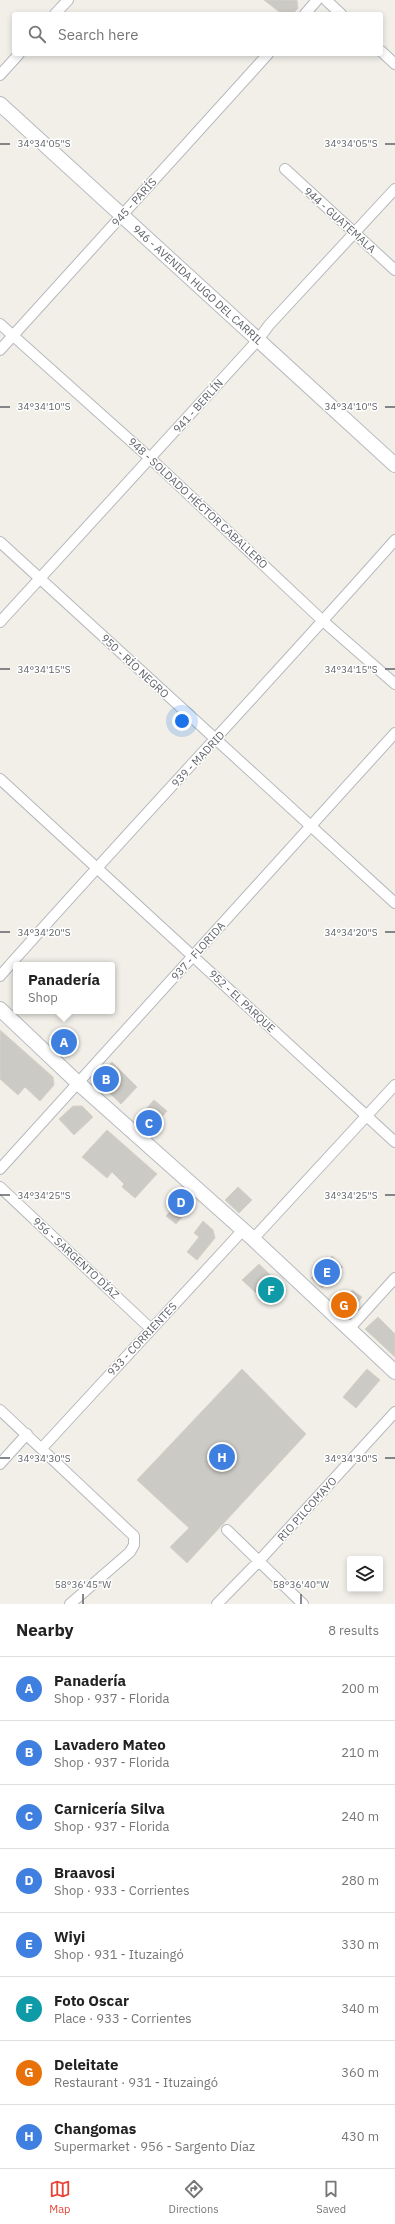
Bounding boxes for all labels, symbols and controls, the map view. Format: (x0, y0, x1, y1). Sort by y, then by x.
search box (12, 12, 383, 56)
icon: search (26, 23, 48, 45)
text: Search here (58, 25, 138, 44)
text: 34°34'05"S (17, 137, 71, 150)
text: 34°34'05"S (324, 137, 378, 150)
street label: 945 - PARÍS (109, 175, 159, 229)
street label: 944 - GUATEMALA (301, 184, 379, 256)
street label: 946 - AVENIDA HUGO DEL CARRIL (130, 222, 266, 348)
street label: 941 - BERLÍN (170, 376, 226, 436)
text: 34°34'10"S (17, 400, 71, 413)
text: 34°34'10"S (324, 400, 378, 413)
street label: 948 - SOLDADO HÉCTOR CABALLERO (125, 435, 271, 572)
street label: 950 - RÍO NEGRO (98, 631, 172, 701)
text: 34°34'15"S (17, 663, 71, 676)
text: 34°34'15"S (324, 663, 378, 676)
your location (172, 711, 192, 731)
street label: 939 - MADRID (168, 728, 228, 790)
street label: 937 - FLORIDA (168, 919, 228, 983)
text: 34°34'20"S (17, 926, 71, 939)
text: 34°34'20"S (324, 926, 378, 939)
popup (13, 962, 115, 1014)
street label: 952 - EL PARQUE (206, 967, 278, 1035)
text: Panadería (28, 970, 100, 989)
text: Shop (28, 989, 58, 1006)
pin: A (51, 1027, 77, 1057)
pin: B (93, 1064, 119, 1094)
pin: C (136, 1108, 162, 1138)
pin: D (168, 1187, 194, 1217)
text: 34°34'25"S (17, 1189, 71, 1202)
text: 34°34'25"S (324, 1189, 378, 1202)
street label: 956 - SARGENTO DÍAZ (30, 1214, 122, 1302)
pin: E (314, 1257, 340, 1287)
pin: F (258, 1275, 284, 1305)
pin: G (331, 1290, 357, 1320)
street label: 933 - CORRIENTES (104, 1299, 180, 1379)
pin: H (209, 1442, 235, 1472)
text: 34°34'30"S (17, 1452, 71, 1465)
text: 34°34'30"S (324, 1452, 378, 1465)
street label: RIO PILCOMAYO (274, 1474, 340, 1544)
map controls (347, 1556, 383, 1592)
button: layers (347, 1556, 383, 1592)
text: 58°36'45"W (55, 1578, 111, 1591)
text: 58°36'40"W (273, 1578, 329, 1591)
text: Nearby (16, 1619, 74, 1641)
text: 8 results (328, 1622, 379, 1639)
text: Panadería (54, 1671, 126, 1690)
text: A (25, 1680, 33, 1697)
text: 200 m (341, 1680, 379, 1697)
text: Shop · 937 - Florida (54, 1690, 169, 1707)
text: Lavadero Mateo (54, 1735, 166, 1754)
text: B (25, 1744, 33, 1761)
text: 210 m (341, 1744, 379, 1761)
text: Shop · 937 - Florida (54, 1754, 169, 1771)
text: Carnicería Silva (54, 1799, 165, 1818)
text: C (25, 1808, 33, 1825)
text: 240 m (341, 1808, 379, 1825)
text: Shop · 937 - Florida (54, 1818, 169, 1835)
text: Braavosi (54, 1863, 115, 1882)
text: D (24, 1872, 34, 1889)
text: 280 m (341, 1872, 379, 1889)
text: Shop · 933 - Corrientes (54, 1882, 190, 1899)
text: Wiyi (54, 1927, 85, 1946)
text: E (25, 1936, 33, 1953)
text: 330 m (341, 1936, 379, 1953)
text: Shop · 931 - Ituzaingó (54, 1946, 184, 1963)
text: Foto Oscar (54, 1991, 129, 2010)
text: F (25, 2000, 33, 2017)
text: 340 m (341, 2000, 379, 2017)
text: Place · 933 - Corrientes (54, 2010, 192, 2027)
text: Deleitate (54, 2055, 118, 2074)
text: G (24, 2064, 34, 2081)
text: 360 m (341, 2064, 379, 2081)
text: Restaurant · 931 - Ituzaingó (54, 2074, 218, 2091)
text: Changomas (54, 2119, 136, 2138)
text: H (24, 2128, 34, 2145)
text: 430 m (341, 2128, 379, 2145)
text: Supermarket · 956 - Sargento Díaz (54, 2138, 255, 2155)
tab: Map (49, 2178, 71, 2216)
tab: Directions (169, 2178, 219, 2216)
tab: Saved (316, 2178, 346, 2216)

